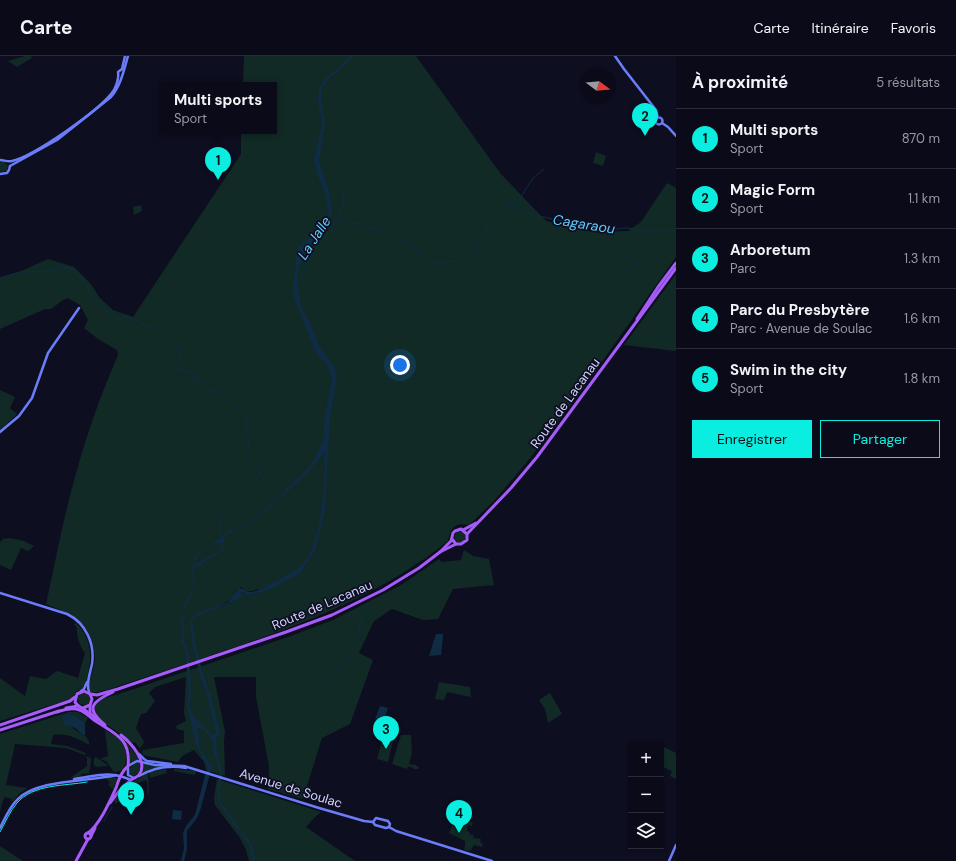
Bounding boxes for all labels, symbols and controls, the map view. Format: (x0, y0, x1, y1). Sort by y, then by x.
text: Carte (20, 15, 72, 40)
text: Carte (754, 19, 790, 37)
text: Itinéraire (812, 19, 869, 37)
text: Favoris (891, 19, 936, 37)
north arrow (580, 68, 616, 104)
text: À proximité (692, 71, 788, 93)
text: 5 résultats (876, 74, 940, 91)
popup (159, 82, 277, 134)
text: Multi sports (174, 90, 262, 110)
pin: 2 (632, 103, 658, 136)
text: Sport (174, 110, 207, 127)
text: Multi sports (730, 120, 818, 140)
text: 1 (703, 130, 707, 147)
text: 870 m (902, 130, 940, 147)
text: Sport (730, 140, 763, 157)
pin: 1 (205, 147, 231, 180)
text: Magic Form (730, 180, 815, 200)
text: 2 (701, 190, 709, 207)
text: 1.1 km (908, 190, 940, 207)
text: Sport (730, 200, 763, 217)
water label: Cagaraou (552, 210, 616, 238)
water label: La Jalle (293, 213, 335, 263)
text: Arboretum (730, 240, 811, 260)
text: 3 (701, 250, 709, 267)
text: 1.3 km (904, 250, 940, 267)
text: Parc (730, 260, 756, 277)
text: Parc du Presbytère (730, 300, 870, 320)
text: 4 (701, 310, 709, 327)
text: 1.6 km (904, 310, 940, 327)
text: Parc · Avenue de Soulac (730, 320, 873, 337)
street label: Route de Lacanau (526, 354, 604, 452)
your location (390, 355, 410, 375)
text: Swim in the city (730, 360, 847, 380)
text: 5 (701, 370, 709, 387)
text: 1.8 km (904, 370, 940, 387)
text: Sport (730, 380, 763, 397)
button: Enregistrer (692, 420, 812, 458)
button: Partager (820, 420, 940, 458)
street label: Route de Lacanau (269, 576, 375, 634)
pin: 3 (373, 716, 399, 749)
map controls (628, 741, 664, 849)
button: + (628, 741, 664, 777)
street label: Avenue de Soulac (237, 764, 345, 812)
button: − (628, 777, 664, 813)
pin: 5 (118, 782, 144, 815)
pin: 4 (446, 800, 472, 833)
button: layers (628, 813, 664, 849)

